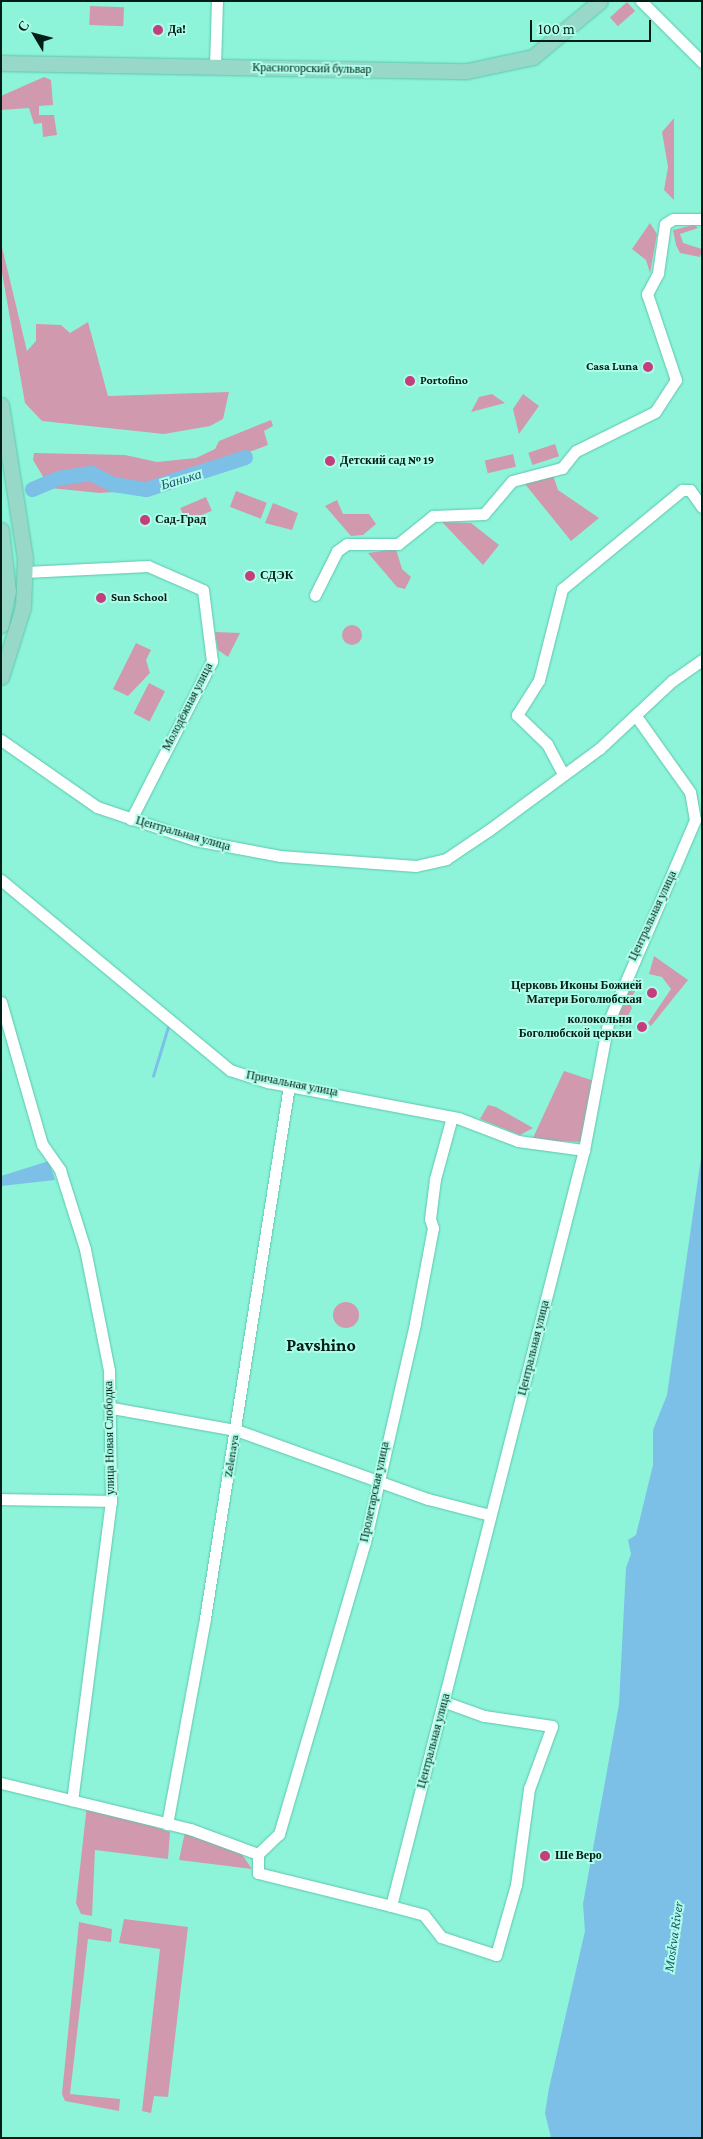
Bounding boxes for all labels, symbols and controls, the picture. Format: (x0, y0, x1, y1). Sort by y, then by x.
north arrow (10, 10, 60, 60)
scale bar (533, 10, 654, 42)
text: С (14, 17, 32, 35)
text: 100 m (538, 21, 575, 37)
place label: Да! (168, 23, 186, 37)
marker: Да! (152, 24, 164, 36)
street label: Красногорский бульвар (252, 61, 372, 77)
place label: Casa Luna (586, 360, 638, 374)
marker: Casa Luna (642, 361, 654, 373)
place label: Portofino (420, 374, 468, 388)
marker: Portofino (404, 375, 416, 387)
place label: Детский сад № 19 (340, 454, 434, 468)
marker: Детский сад № 19 (324, 455, 336, 467)
water label: Банька (159, 465, 203, 493)
place label: Сад-Град (155, 513, 206, 527)
marker: Сад-Град (139, 514, 151, 526)
place label: СДЭК (260, 569, 293, 583)
marker: СДЭК (244, 570, 256, 582)
place label: Sun School (111, 591, 167, 605)
marker: Sun School (95, 592, 107, 604)
street label: Молодёжная улица (160, 661, 216, 753)
street label: Центральная улица (134, 814, 232, 854)
street label: Центральная улица (626, 869, 680, 963)
place label: Церковь Иконы Божией Матери Боголюбская (511, 979, 642, 1007)
marker: Церковь Иконы Божией Матери Боголюбская (646, 987, 658, 999)
place label: колокольня Боголюбской церкви (519, 1013, 632, 1041)
marker: колокольня Боголюбской церкви (636, 1021, 648, 1033)
street label: Причальная улица (245, 1068, 339, 1100)
street label: Центральная улица (515, 1299, 553, 1397)
district label: Pavshino (286, 1334, 356, 1356)
street label: улица Новая Слободка (102, 1381, 118, 1495)
street label: Zelenaya (222, 1434, 242, 1478)
street label: Пролетарская улица (357, 1441, 393, 1543)
street label: Центральная улица (414, 1692, 454, 1790)
place label: Ше Веро (555, 1849, 602, 1863)
marker: Ше Веро (539, 1850, 551, 1862)
water label: Moskva River (660, 1901, 686, 1973)

